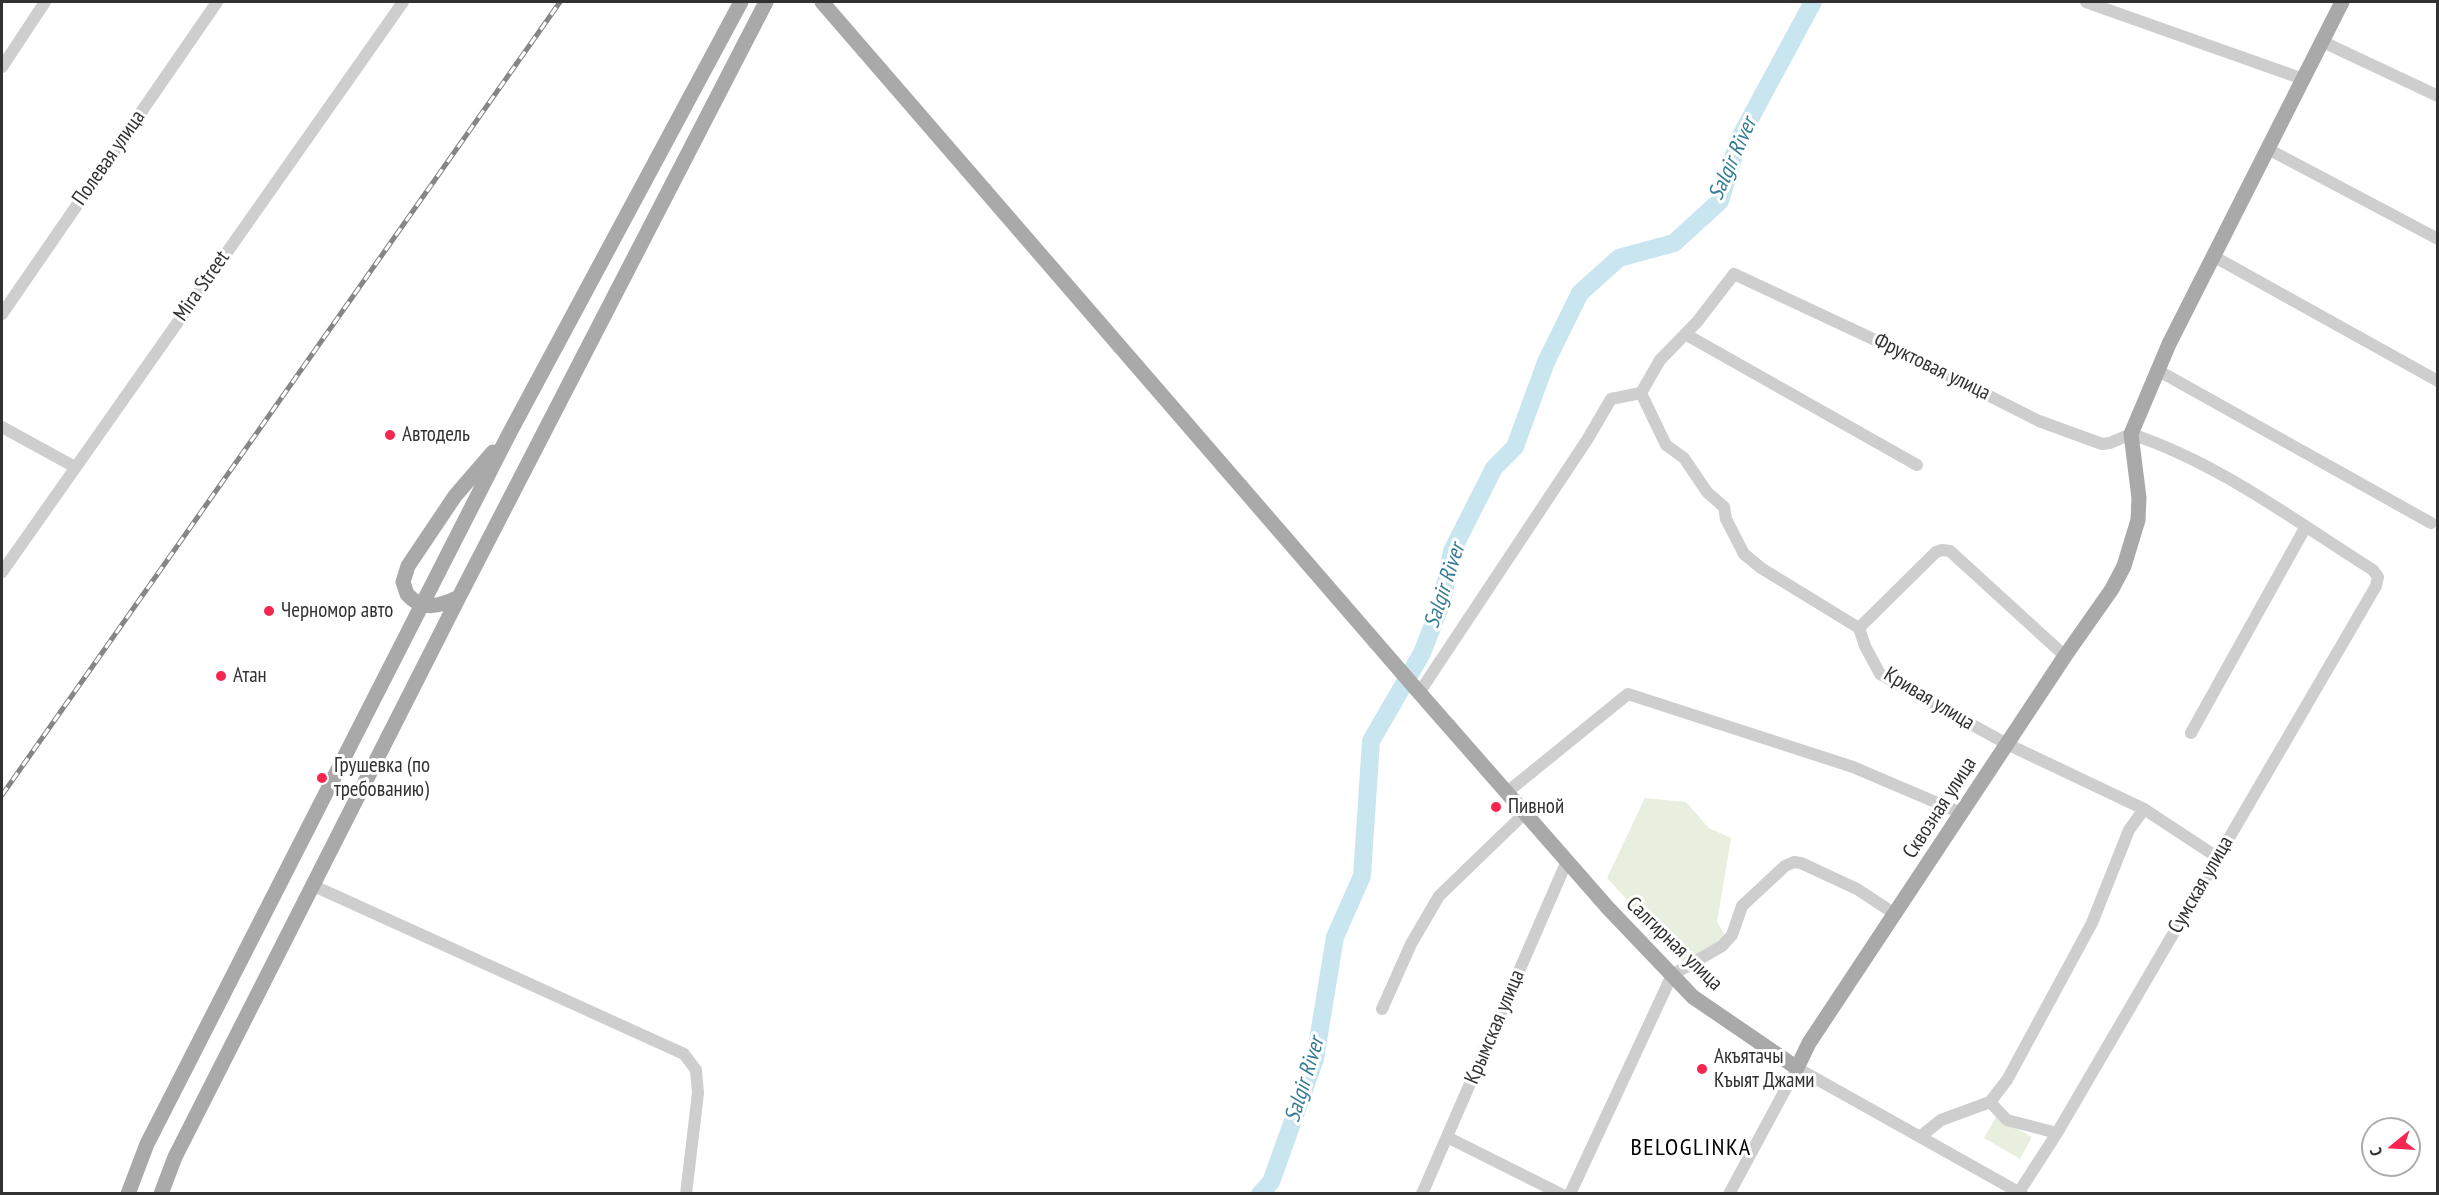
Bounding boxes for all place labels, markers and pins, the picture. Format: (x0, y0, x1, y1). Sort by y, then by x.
place label: Автодель (402, 422, 470, 448)
marker: Автодель (383, 428, 397, 442)
place label: Черномор авто (281, 598, 393, 624)
marker: Черномор авто (262, 604, 276, 618)
place label: Атан (233, 663, 267, 689)
marker: Атан (214, 669, 228, 683)
place label: Грушевка (по требованию) (334, 753, 430, 803)
marker: Грушевка (по требованию) (315, 771, 329, 785)
place label: Пивной (1508, 794, 1564, 820)
marker: Пивной (1489, 800, 1503, 814)
place label: Акъятачы Къыят Джами (1714, 1044, 1815, 1094)
marker: Акъятачы Къыят Джами (1695, 1062, 1709, 1076)

